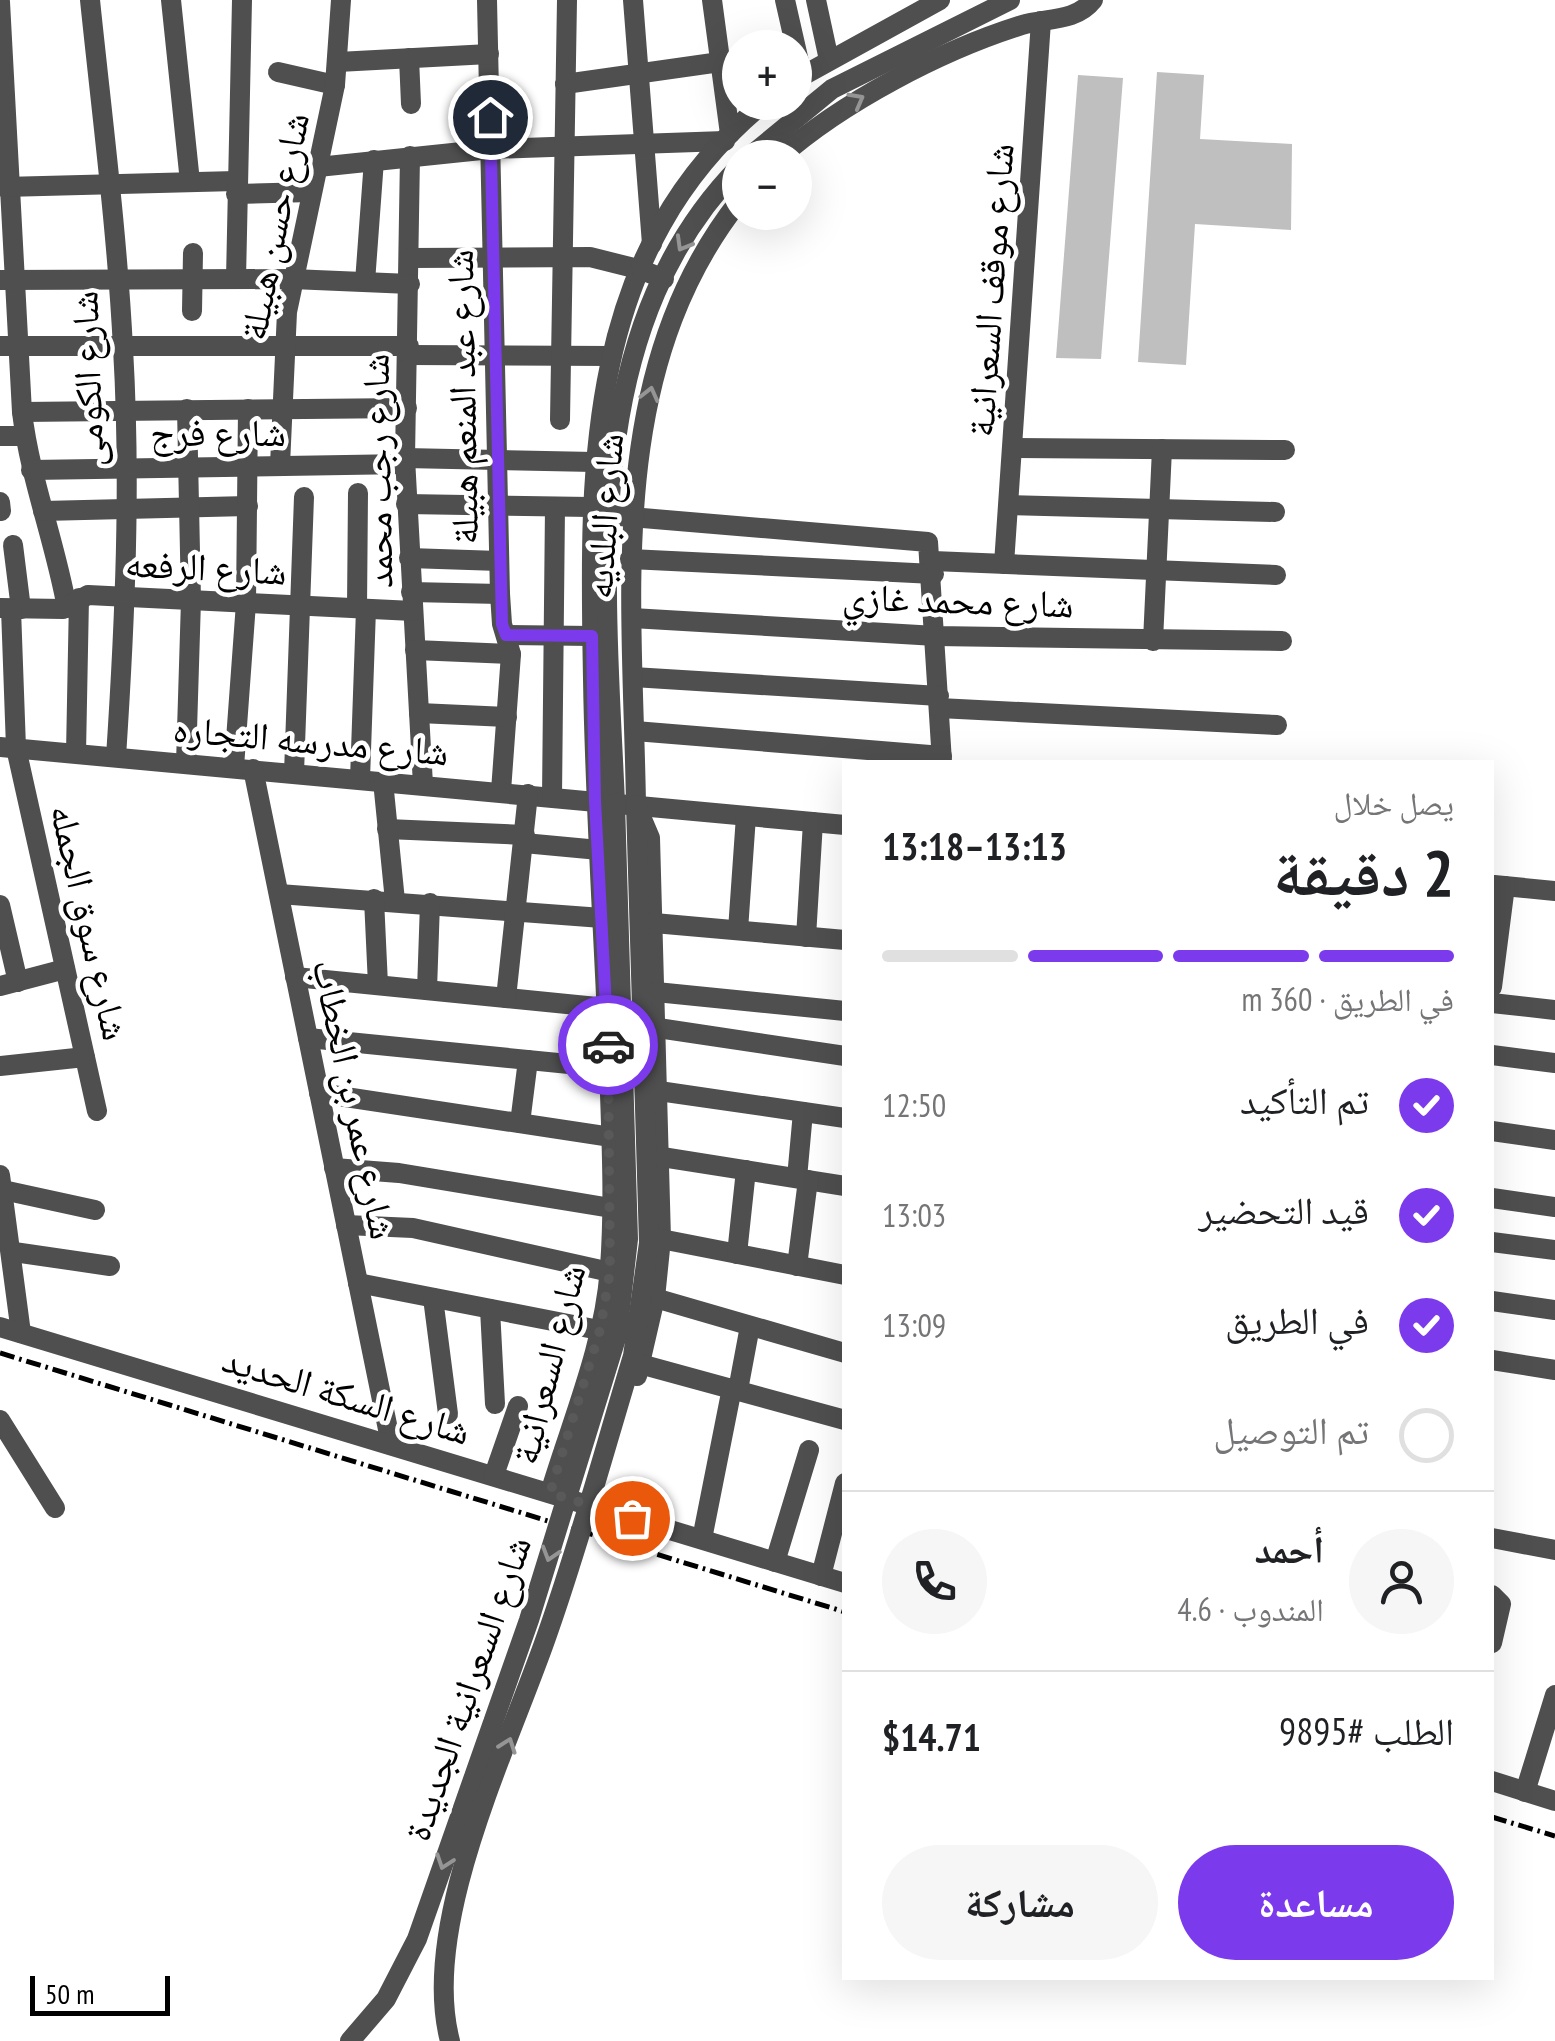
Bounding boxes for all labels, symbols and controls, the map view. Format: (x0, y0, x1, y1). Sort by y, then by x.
map controls (722, 30, 812, 230)
button: + (722, 30, 812, 120)
pin (448, 75, 533, 160)
icon: home (463, 90, 518, 145)
one-way arrow (846, 92, 864, 112)
street label: شارع حسن هبيلة (227, 108, 320, 344)
button: − (722, 140, 812, 230)
street label: شارع موقف السعرانية (954, 142, 1025, 439)
one-way arrow (675, 233, 695, 251)
street label: شارع عبد المنعم هبيلة (434, 249, 490, 545)
street label: شارع الكومى (58, 290, 115, 468)
street label: شارع رجب محمد (349, 353, 404, 589)
one-way arrow (639, 386, 660, 403)
street label: شارع فرج (150, 407, 286, 457)
street label: شارع البلديه (573, 431, 634, 601)
street label: شارع الرفعه (124, 537, 288, 596)
street label: شارع محمد غازي (841, 570, 1075, 634)
street label: شارع مدرسه التجاره (171, 703, 451, 776)
text: يصل خلال (1334, 782, 1454, 824)
street label: شارع سوق الجمله (39, 799, 142, 1045)
text: 13:13–13:18 (882, 821, 1067, 870)
text: 2 دقيقة (1273, 830, 1454, 914)
street label: شارع عمر بن الخطاب (301, 955, 410, 1243)
text: في الطريق · 360 m (1242, 978, 1454, 1020)
courier (558, 995, 658, 1095)
icon: car (581, 1018, 636, 1073)
text: تم التأكيد (1240, 1075, 1369, 1124)
icon: check (1399, 1078, 1454, 1133)
text: 12:50 (882, 1084, 946, 1126)
text: قيد التحضير (1199, 1185, 1369, 1234)
icon: check (1399, 1188, 1454, 1243)
text: 13:03 (882, 1194, 946, 1236)
street label: شارع السعرانية (499, 1259, 596, 1469)
text: في الطريق (1225, 1295, 1369, 1344)
icon: check (1399, 1298, 1454, 1353)
text: 13:09 (882, 1304, 946, 1346)
street label: شارع السكة الحديد (217, 1333, 477, 1456)
text: تم التوصيل (1213, 1405, 1369, 1454)
pin (590, 1476, 675, 1561)
icon: bag (605, 1491, 660, 1546)
text: أحمد (1254, 1524, 1324, 1573)
street label: شارع السعرانية الجديدة (391, 1529, 542, 1847)
button: phone (882, 1529, 987, 1634)
button: person (1349, 1529, 1454, 1634)
one-way arrow (541, 1545, 561, 1562)
text: المندوب · 4.6 (1177, 1588, 1324, 1630)
text: الطلب #9895 (1279, 1706, 1454, 1755)
text: $14.71 (882, 1712, 981, 1761)
one-way arrow (496, 1737, 517, 1754)
button: مشاركة (882, 1845, 1158, 1960)
button: مساعدة (1178, 1845, 1454, 1960)
one-way arrow (435, 1852, 456, 1869)
scale bar (30, 1971, 170, 2016)
text: 50 m (45, 1975, 94, 2012)

